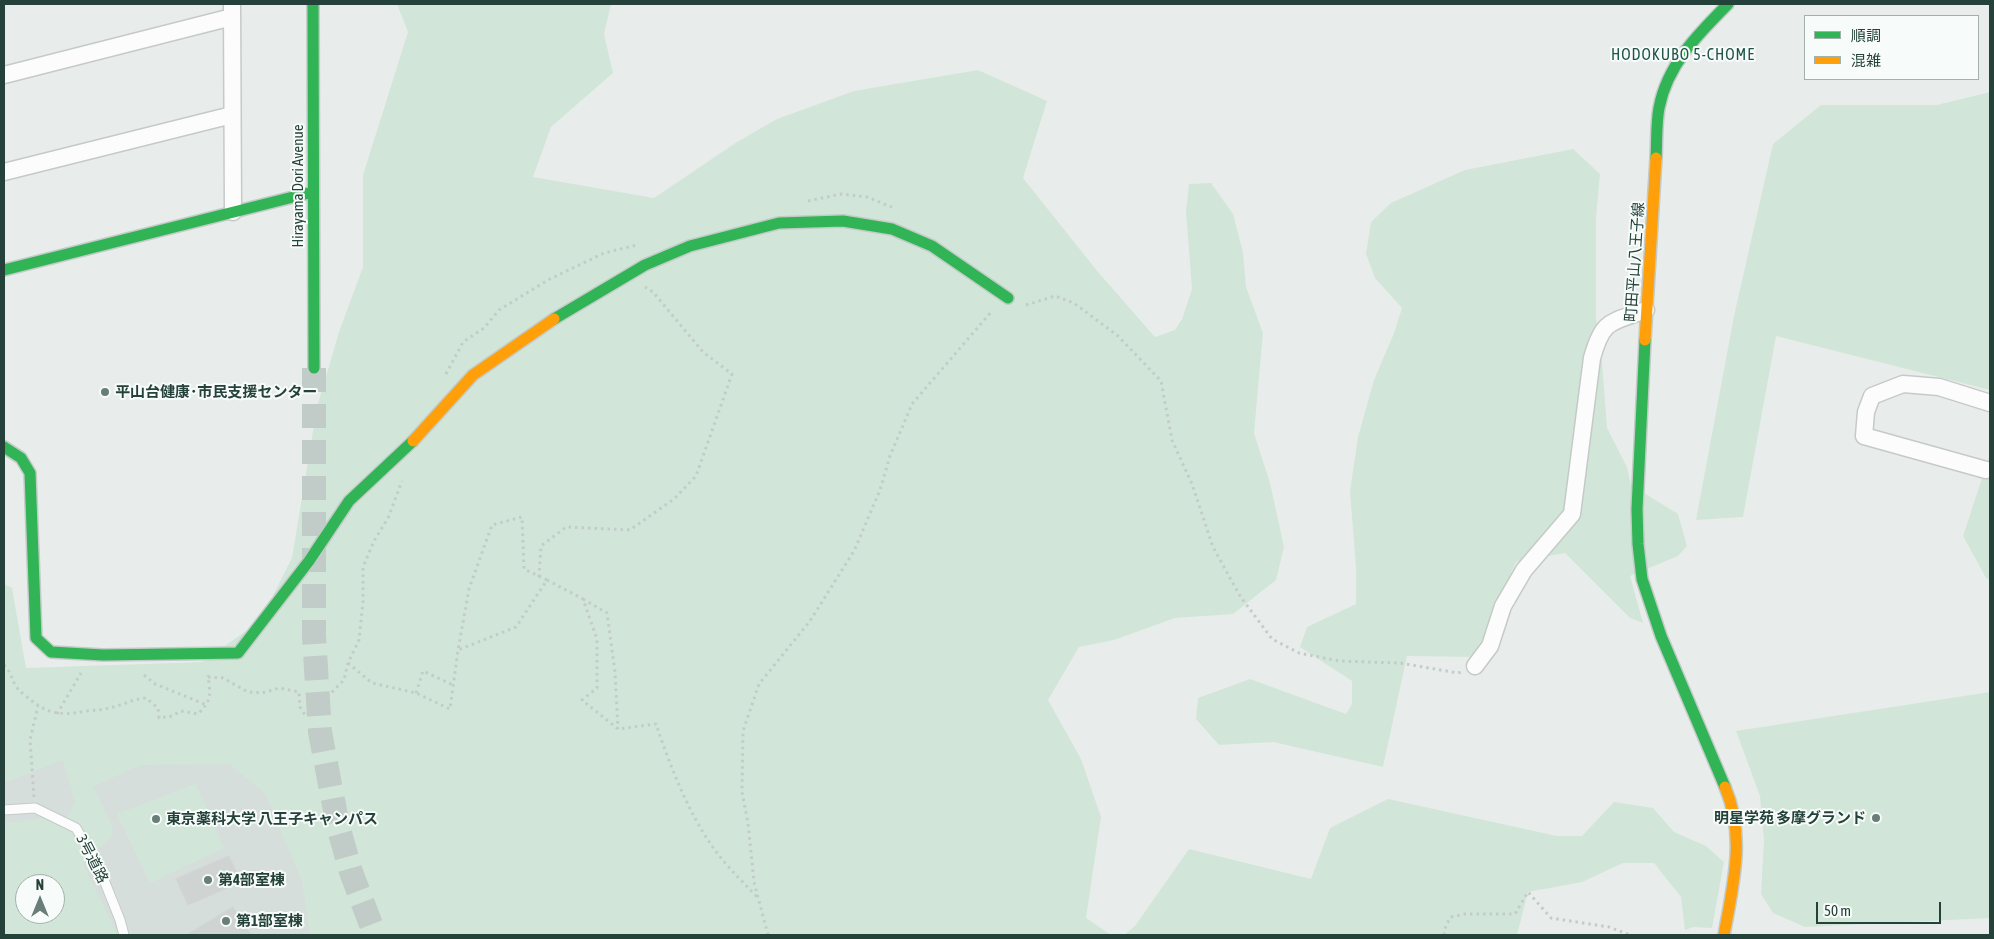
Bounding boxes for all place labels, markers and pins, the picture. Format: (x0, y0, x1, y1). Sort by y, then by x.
place label: 平山台健康･市民支援センター (115, 383, 317, 401)
marker: 平山台健康･市民支援センター (99, 386, 111, 398)
place label: 明星学苑 多摩グランド (1714, 809, 1866, 827)
place label: 東京薬科大学 八王子キャンパス (166, 810, 378, 828)
marker: 明星学苑 多摩グランド (1870, 812, 1882, 824)
marker: 東京薬科大学 八王子キャンパス (150, 813, 162, 825)
place label: 第4部室棟 (218, 871, 285, 889)
marker: 第4部室棟 (202, 874, 214, 886)
place label: 第1部室棟 (236, 912, 303, 930)
marker: 第1部室棟 (220, 915, 232, 927)

